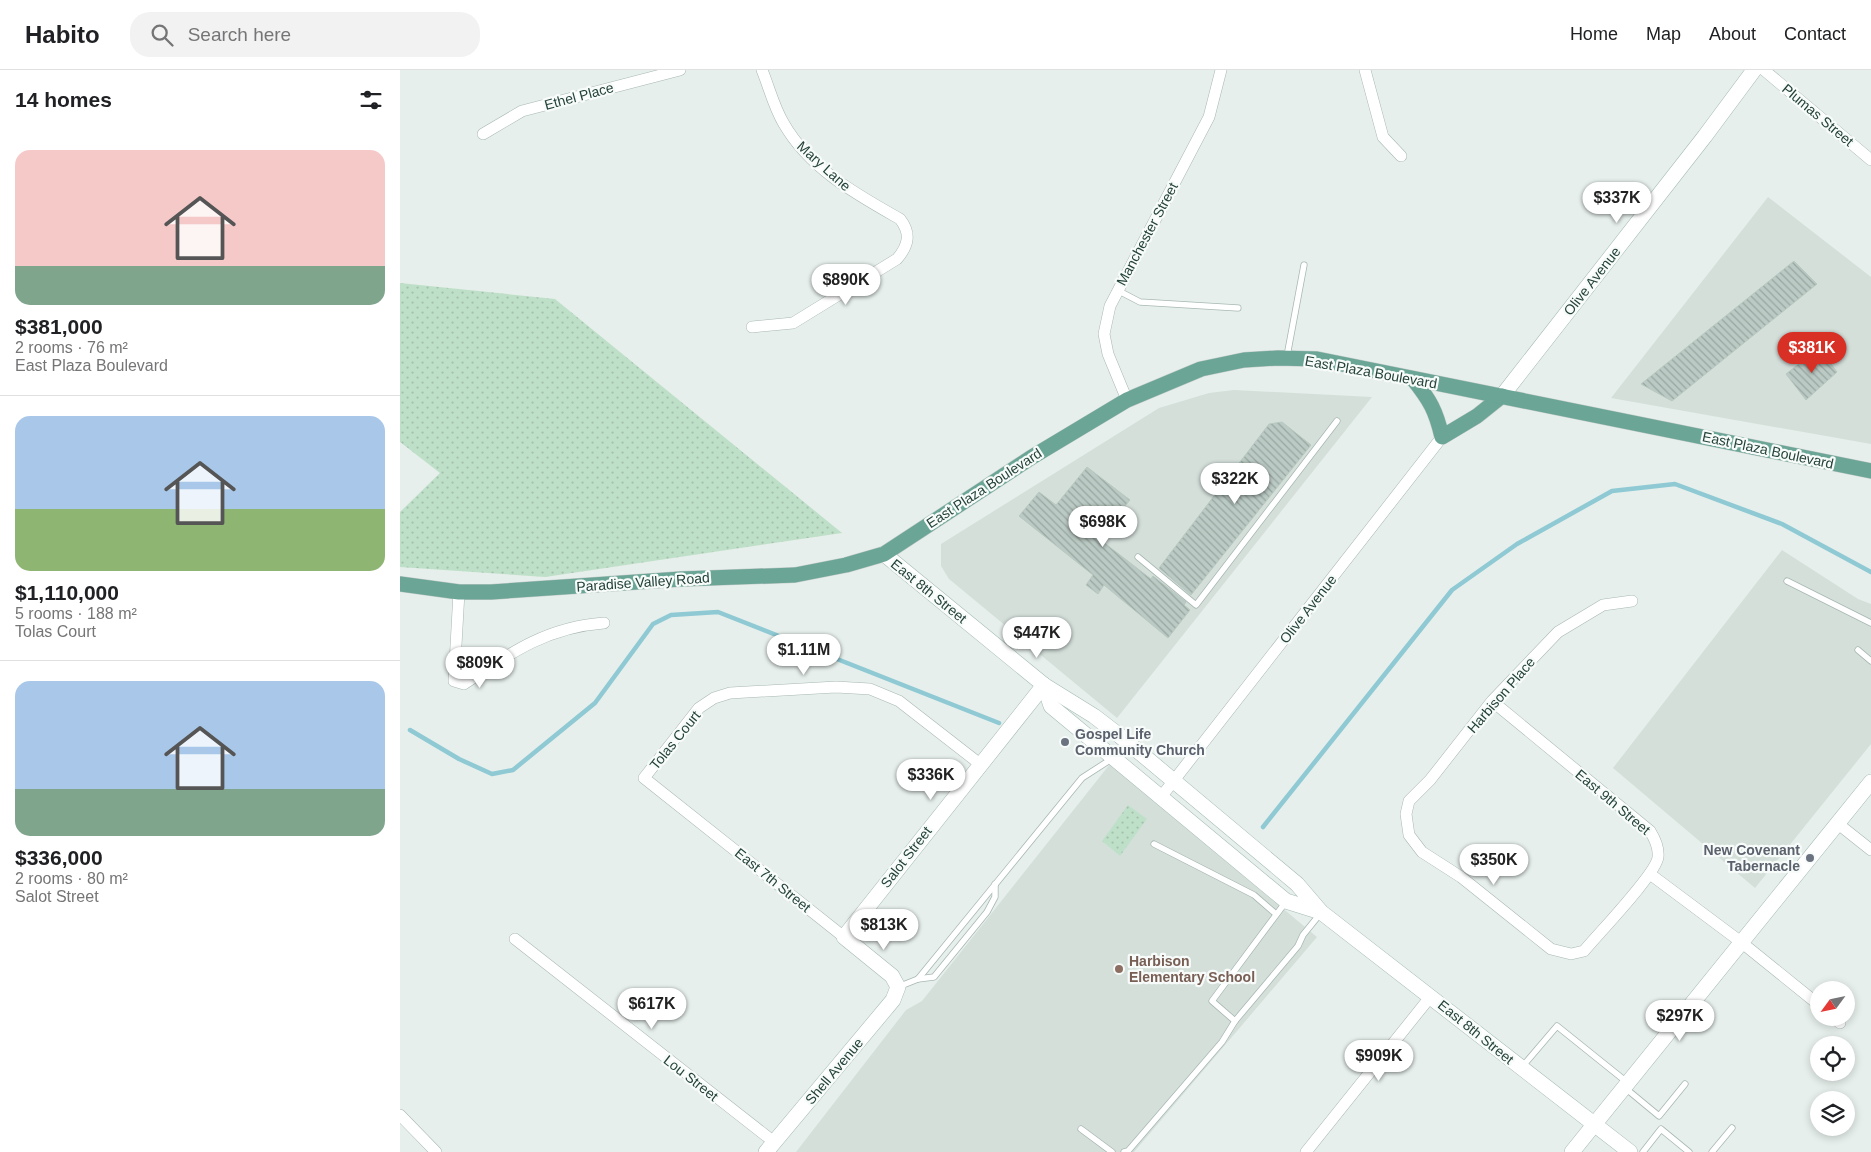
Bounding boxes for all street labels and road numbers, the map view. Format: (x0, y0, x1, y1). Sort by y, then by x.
street label: Ethel Place (543, 79, 615, 113)
street label: Plumas Street (1779, 81, 1857, 149)
street label: Mary Lane (794, 138, 854, 194)
street label: Manchester Street (1113, 180, 1181, 288)
street label: Olive Avenue (1560, 244, 1624, 318)
street label: East Plaza Boulevard (1304, 352, 1438, 392)
street label: East Plaza Boulevard (1701, 428, 1835, 472)
street label: East Plaza Boulevard (924, 445, 1044, 531)
street label: East 8th Street (888, 556, 970, 626)
street label: Paradise Valley Road (576, 569, 710, 595)
street label: Olive Avenue (1276, 572, 1340, 646)
street label: Harbison Place (1464, 654, 1538, 736)
street label: Tolas Court (647, 707, 704, 773)
street label: East 9th Street (1572, 766, 1654, 838)
street label: Salot Street (877, 823, 935, 891)
street label: East 7th Street (732, 845, 814, 915)
street label: East 8th Street (1435, 997, 1517, 1067)
street label: Shell Avenue (802, 1034, 866, 1107)
street label: Lou Street (661, 1052, 721, 1104)

